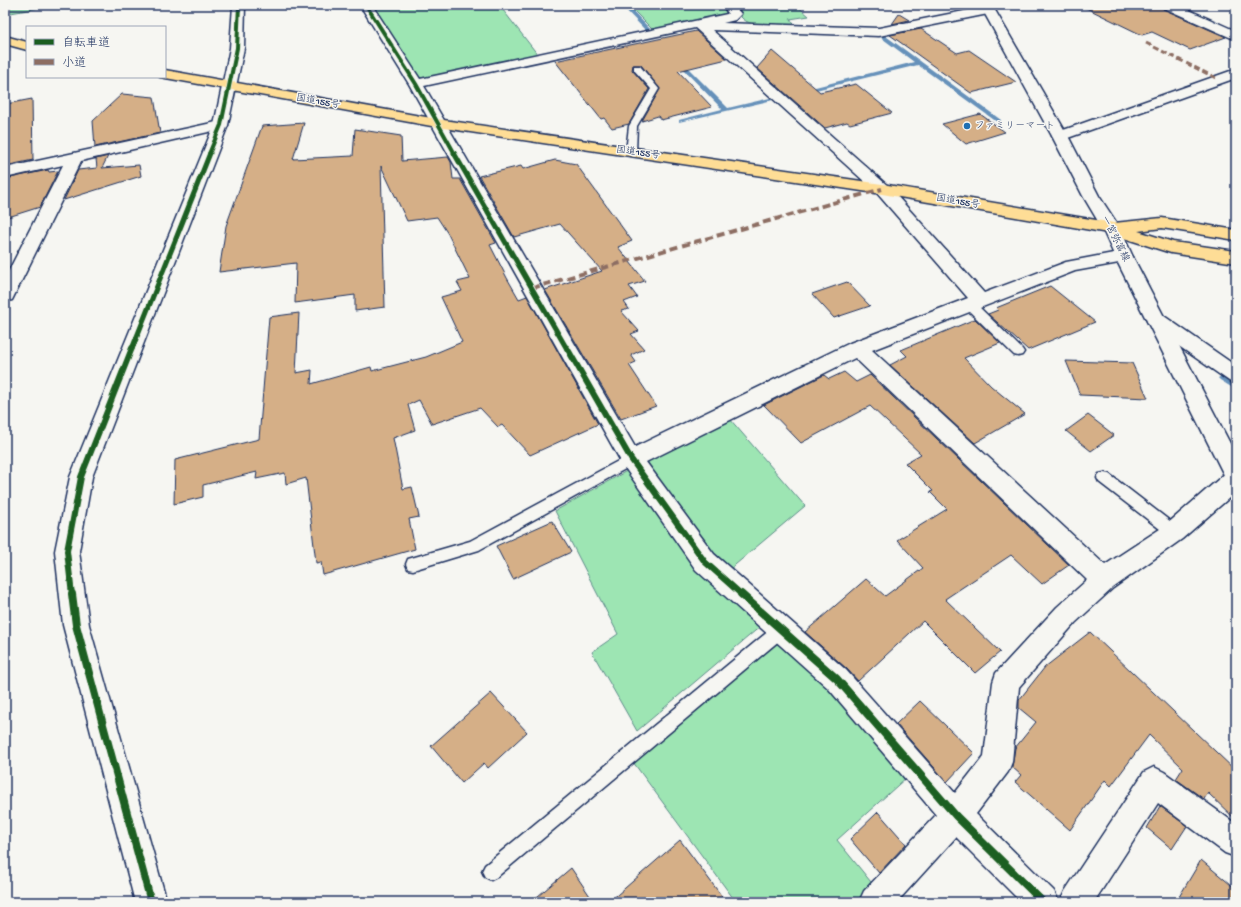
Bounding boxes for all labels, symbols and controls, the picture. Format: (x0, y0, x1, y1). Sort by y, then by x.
legend (26, 26, 166, 78)
text: 自転車道 (62, 36, 110, 51)
text: 小道 (62, 56, 86, 71)
street label: 国道155号 (295, 92, 341, 112)
place label: ファミリーマート (975, 120, 1055, 132)
marker: ファミリーマート (962, 121, 972, 131)
street label: 国道155号 (615, 144, 661, 162)
street label: 国道155号 (935, 192, 981, 212)
street label: 一宮弥富線 (1098, 214, 1132, 264)

